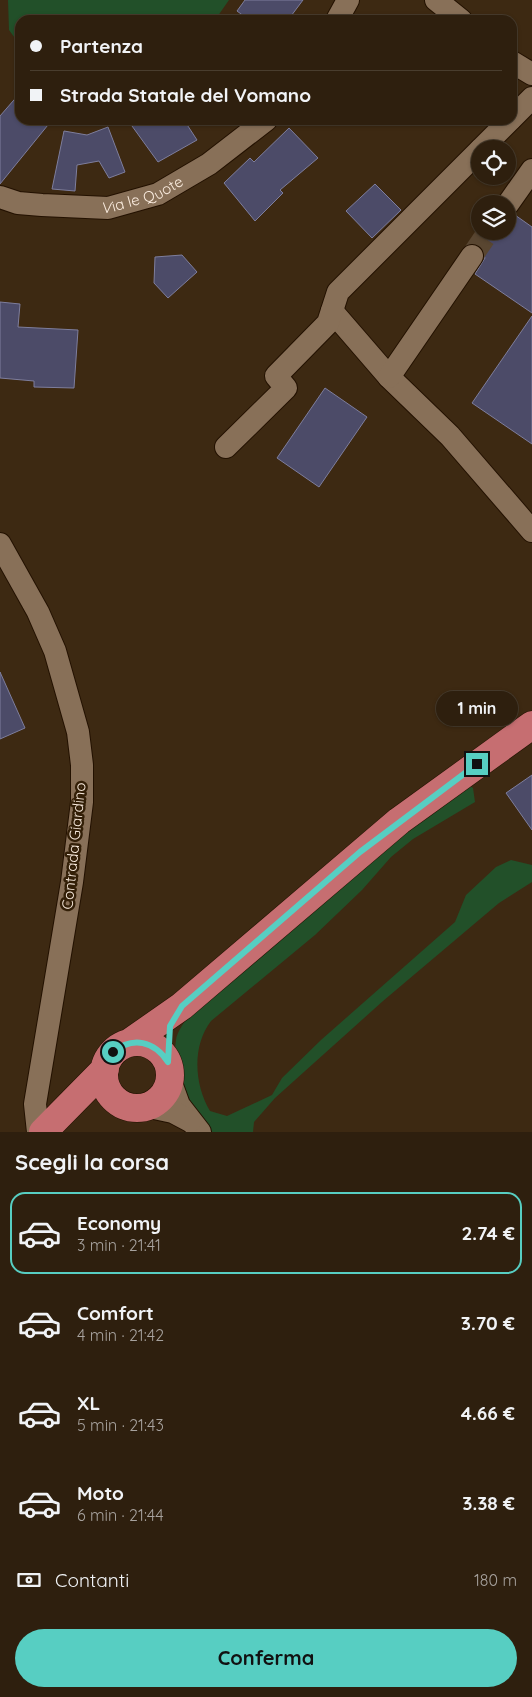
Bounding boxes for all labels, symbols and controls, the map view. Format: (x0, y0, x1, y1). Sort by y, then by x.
text: Partenza (60, 34, 143, 58)
text: Strada Statale del Vomano (60, 83, 311, 107)
map controls (471, 140, 516, 240)
button: locate (471, 140, 516, 185)
street label: Via le Quote (102, 171, 186, 217)
button: layers (471, 195, 516, 240)
callout: 1 min (436, 692, 518, 726)
text: 1 min (458, 698, 496, 718)
route end (466, 753, 488, 775)
street label: Contrada Giardino (57, 781, 90, 910)
route start (102, 1041, 124, 1063)
text: Scegli la corsa (15, 1148, 169, 1176)
icon: car (17, 1211, 62, 1256)
text: Economy (77, 1211, 161, 1235)
text: 2.74 € (461, 1221, 515, 1245)
text: 3 min · 21:41 (77, 1235, 161, 1255)
icon: car (17, 1301, 62, 1346)
text: Comfort (77, 1301, 154, 1325)
text: 3.70 € (461, 1311, 515, 1335)
text: 4 min · 21:42 (77, 1325, 164, 1345)
icon: car (17, 1391, 62, 1436)
text: XL (77, 1391, 100, 1415)
text: 4.66 € (461, 1401, 515, 1425)
text: 5 min · 21:43 (77, 1415, 164, 1435)
icon: car (17, 1481, 62, 1526)
text: Moto (77, 1481, 124, 1505)
text: 3.38 € (462, 1491, 515, 1515)
text: 6 min · 21:44 (77, 1505, 164, 1525)
icon: cash (15, 1566, 43, 1594)
text: Contanti (55, 1568, 129, 1592)
text: 180 m (474, 1570, 517, 1590)
button: Conferma (15, 1629, 517, 1687)

